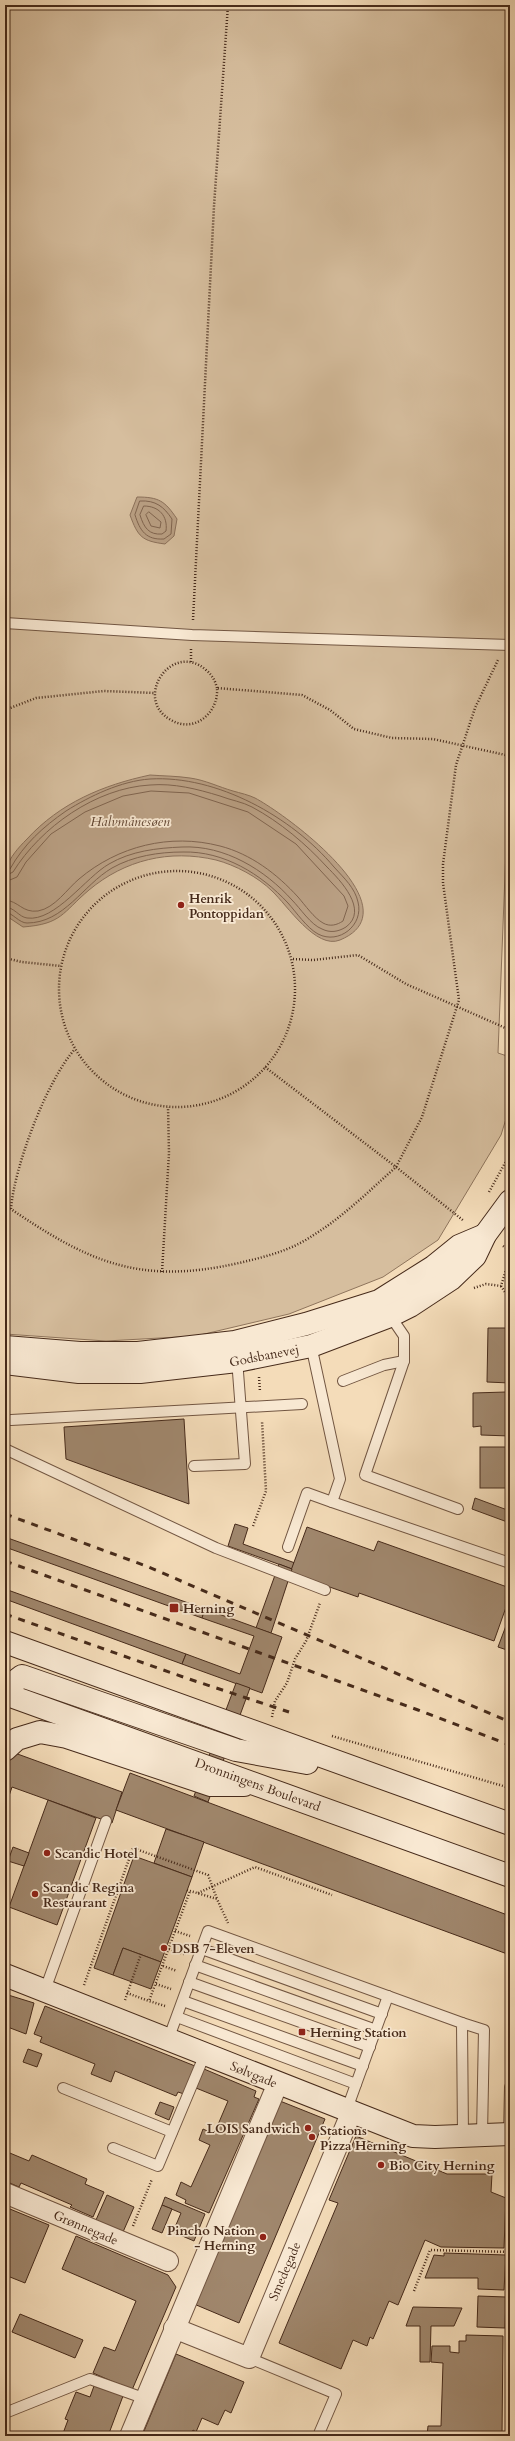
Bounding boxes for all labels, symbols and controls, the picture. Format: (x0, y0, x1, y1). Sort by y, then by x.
water label: Halvmånesøen (90, 812, 170, 831)
place label: Henrik Pontoppidan (189, 890, 265, 923)
marker: Henrik Pontoppidan (176, 900, 186, 910)
street label: Godsbanevej (228, 1340, 301, 1372)
place label: Herning (183, 1600, 234, 1618)
marker: Herning (168, 1602, 180, 1614)
street label: Dronningens Boulevard (192, 1754, 323, 1816)
place label: Scandic Hotel (55, 1845, 138, 1863)
marker: Scandic Hotel (42, 1848, 52, 1858)
place label: Scandic Regina Restaurant (43, 1879, 135, 1912)
marker: Scandic Regina Restaurant (30, 1889, 40, 1899)
place label: DSB 7-Eleven (172, 1940, 255, 1958)
marker: DSB 7-Eleven (159, 1943, 169, 1953)
place label: Herning Station (310, 2024, 407, 2042)
marker: Herning Station (297, 2027, 307, 2037)
street label: Sølvgade (227, 2057, 280, 2093)
place label: LOIS Sandwich (207, 2120, 300, 2138)
place label: Stations Pizza Herning (320, 2122, 406, 2155)
marker: LOIS Sandwich (303, 2123, 313, 2133)
marker: Stations Pizza Herning (307, 2132, 317, 2142)
place label: Bio City Herning (389, 2157, 495, 2175)
marker: Bio City Herning (376, 2160, 386, 2170)
street label: Grønnegade (50, 2206, 121, 2250)
place label: Pincho Nation - Herning (167, 2222, 256, 2255)
marker: Pincho Nation - Herning (258, 2232, 268, 2242)
street label: Smedegade (265, 2239, 305, 2303)

